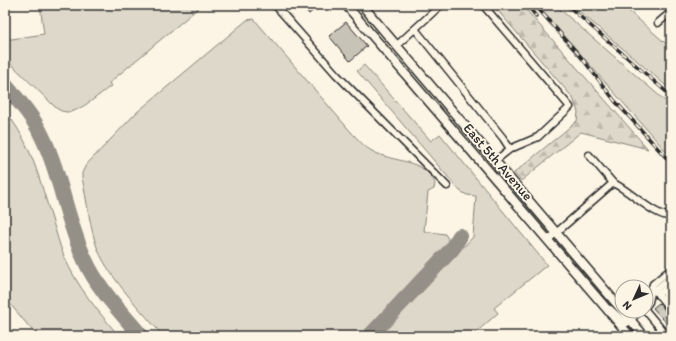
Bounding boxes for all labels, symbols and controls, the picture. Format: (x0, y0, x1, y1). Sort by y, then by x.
street label: East 5th Avenue (460, 120, 537, 205)
north arrow (614, 279, 654, 319)
text: N (620, 298, 634, 313)

